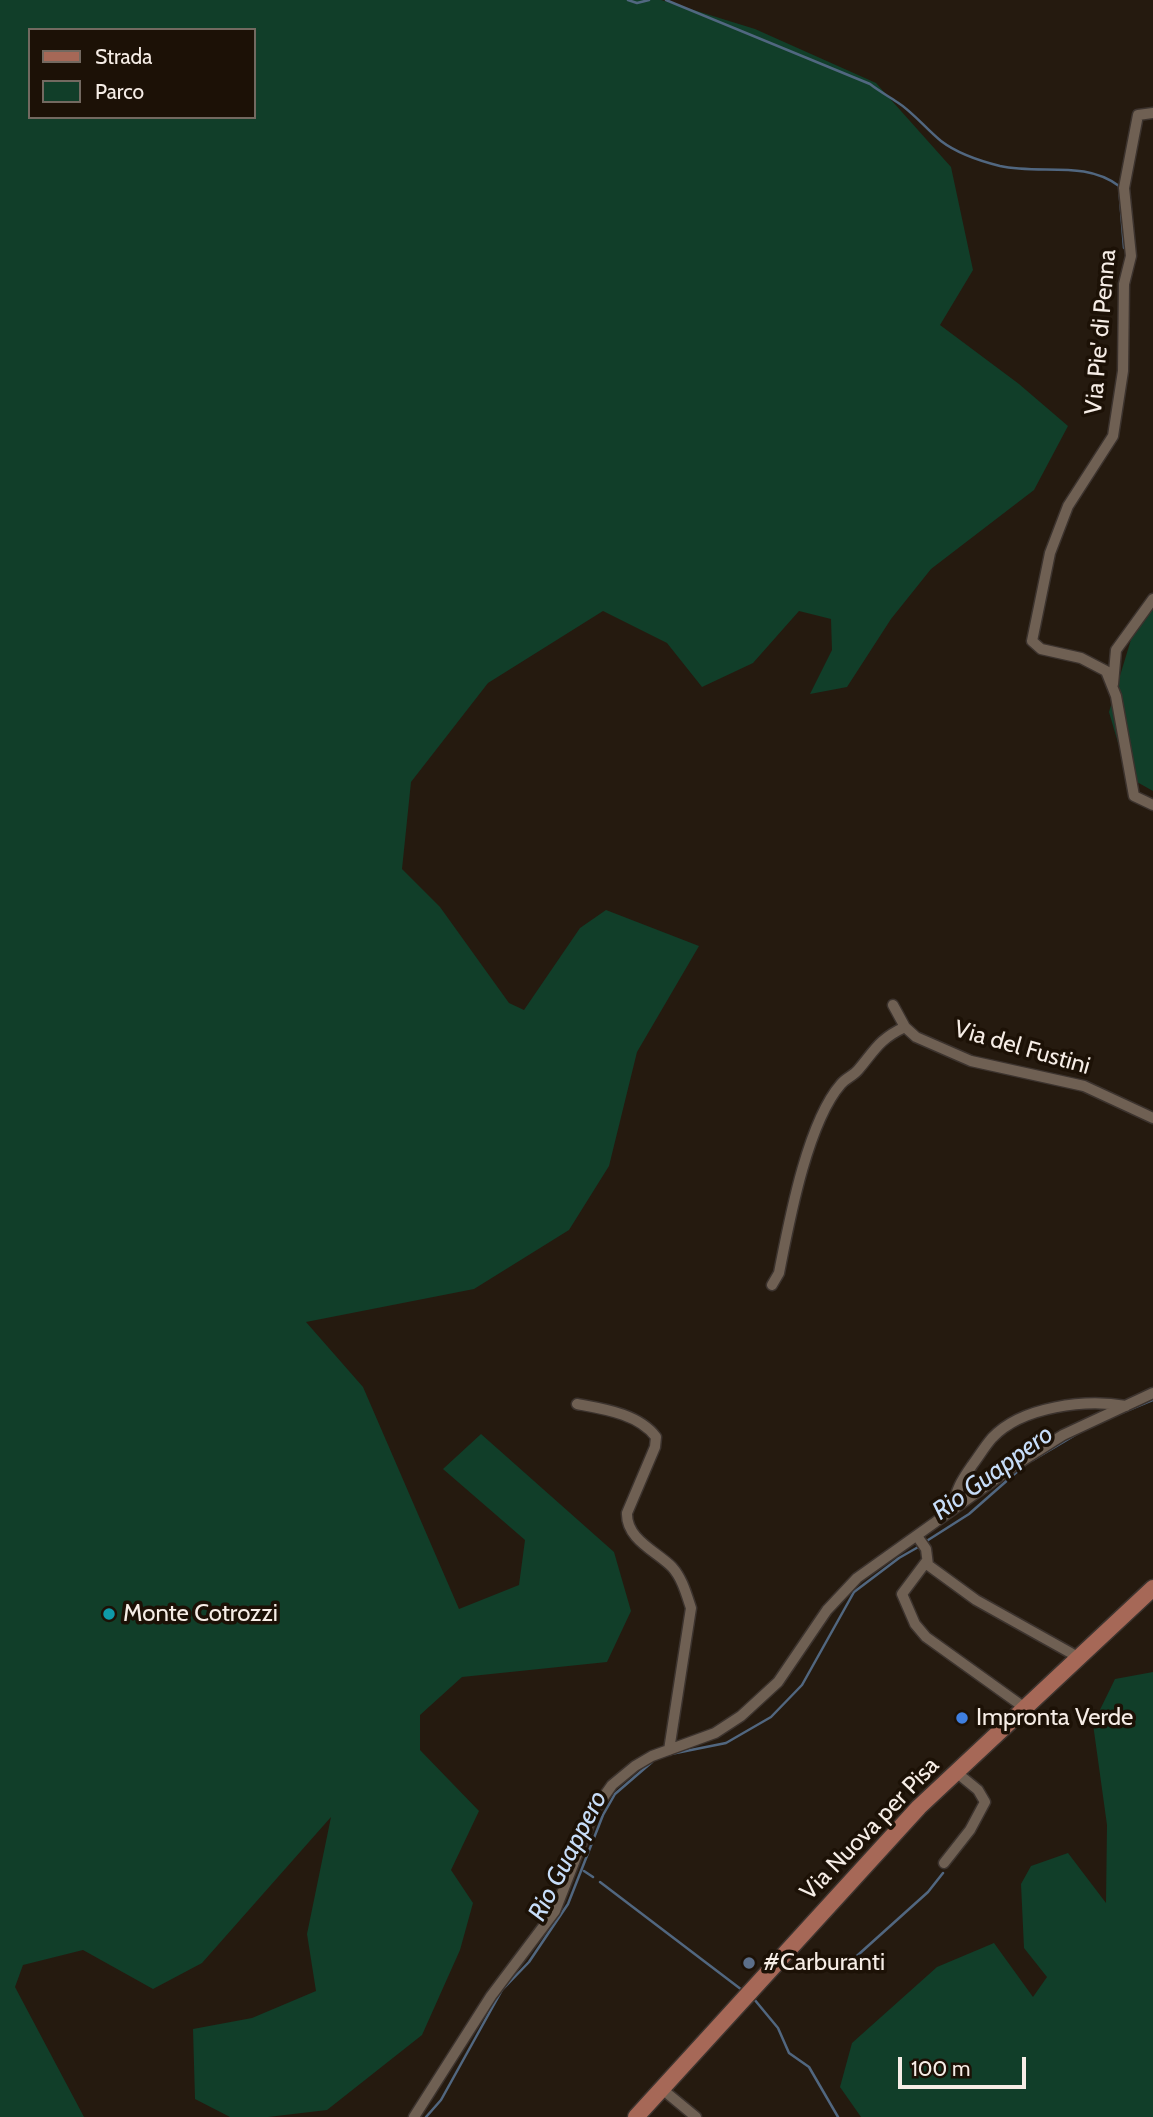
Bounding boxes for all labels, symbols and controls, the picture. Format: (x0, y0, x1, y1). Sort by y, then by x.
legend (28, 28, 256, 119)
text: Strada (95, 44, 152, 69)
text: Parco (95, 79, 144, 104)
street label: Via Pie' di Penna (1079, 248, 1123, 416)
street label: Via del Fustini (951, 1015, 1093, 1081)
water label: Rio Guappero (926, 1419, 1060, 1527)
place label: Monte Cotrozzi (123, 1600, 278, 1628)
marker: Monte Cotrozzi (101, 1606, 117, 1622)
place label: Impronta Verde (976, 1704, 1133, 1732)
marker: Impronta Verde (954, 1710, 970, 1726)
street label: Via Nuova per Pisa (795, 1752, 945, 1906)
water label: Rio Guappero (522, 1786, 614, 1926)
place label: #Carburanti (763, 1949, 885, 1977)
marker: #Carburanti (741, 1955, 757, 1971)
scale bar (901, 2044, 1029, 2088)
text: 100 m (911, 2056, 970, 2081)

